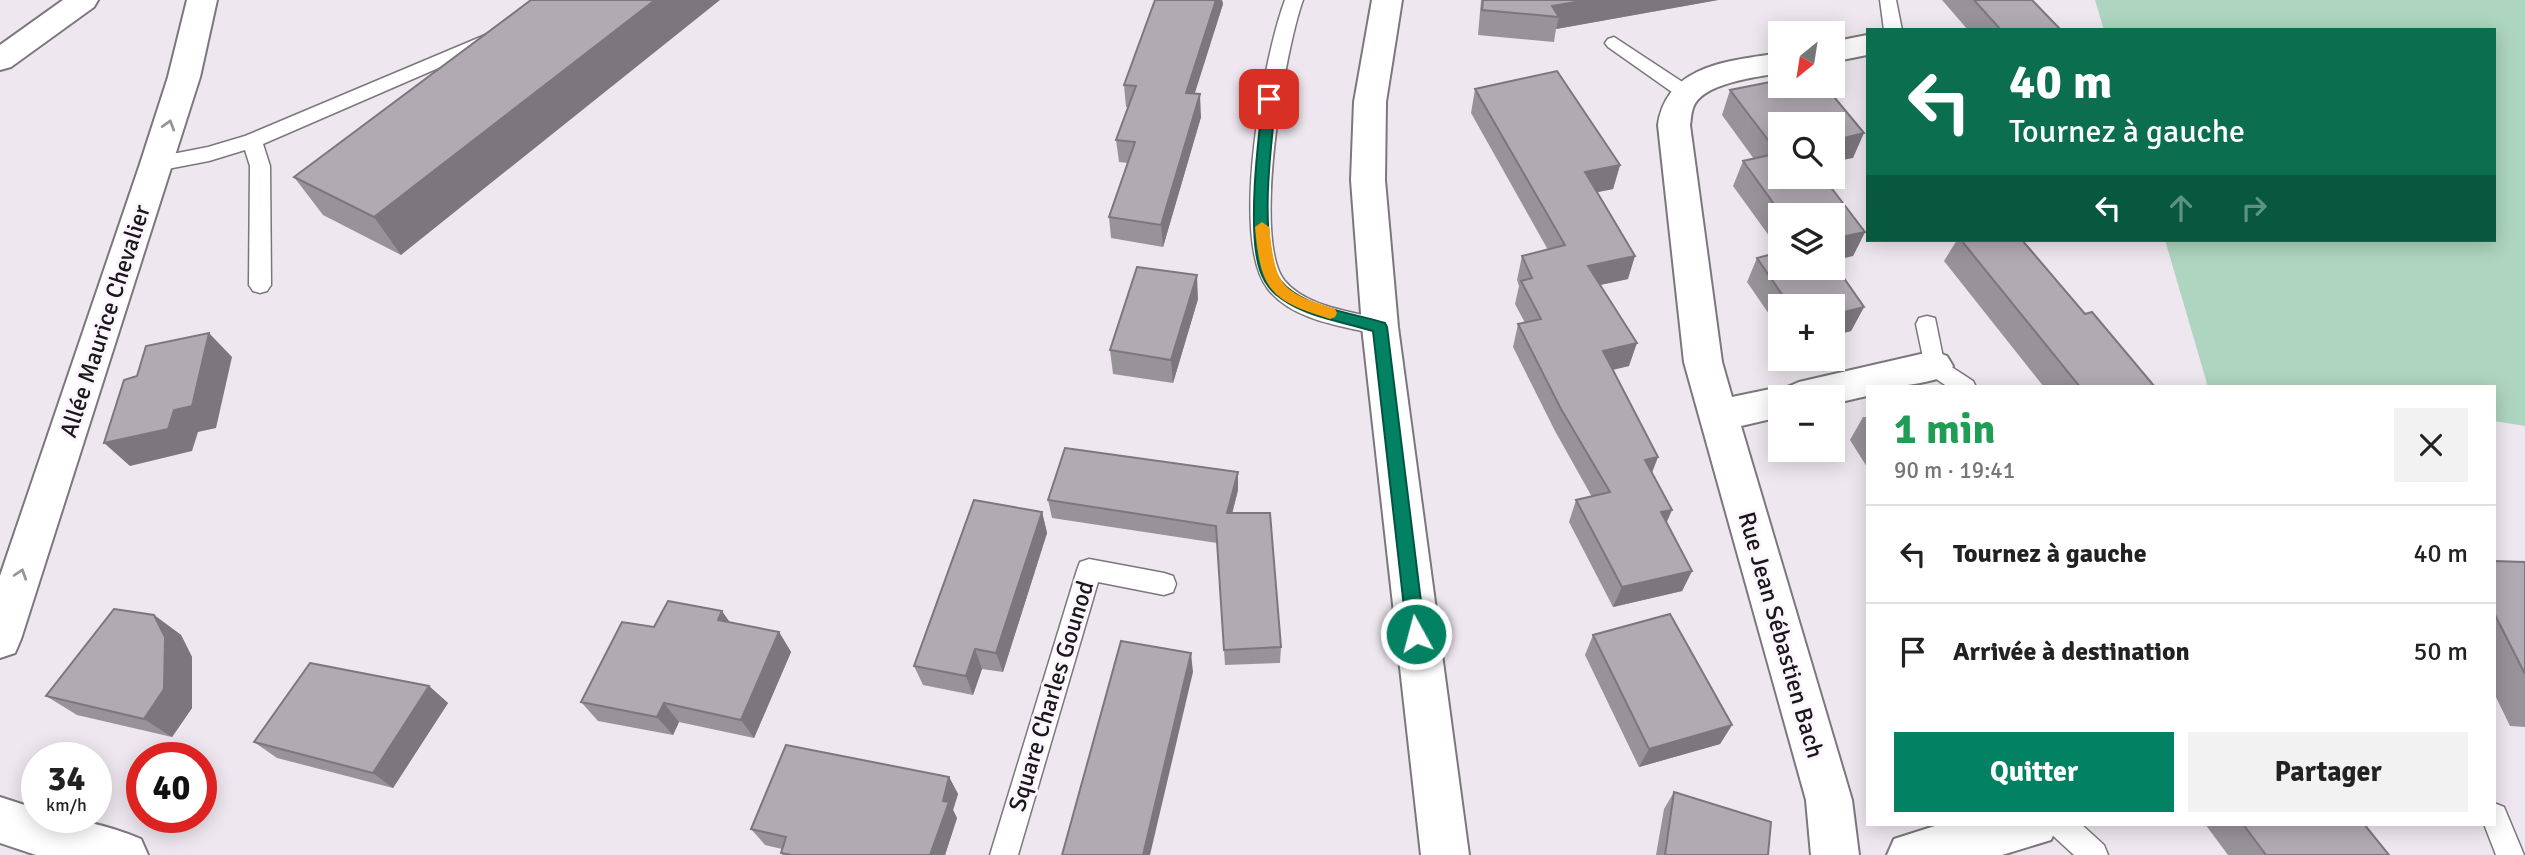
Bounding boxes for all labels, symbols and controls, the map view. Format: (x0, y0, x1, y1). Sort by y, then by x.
north arrow (1768, 21, 1844, 98)
map controls (1768, 21, 1845, 462)
text: 40 m (2009, 52, 2112, 112)
icon: left (1894, 56, 1985, 147)
pin (1239, 69, 1299, 129)
icon: arrive (1250, 80, 1288, 118)
button: search (1768, 112, 1845, 189)
text: Tournez à gauche (2009, 112, 2245, 151)
one-way arrow (161, 119, 175, 132)
icon: left (2089, 189, 2127, 227)
icon: ahead (2162, 189, 2200, 227)
icon: right (2235, 189, 2273, 227)
street label: Allée Maurice Chevalier (53, 201, 157, 441)
button: layers (1768, 203, 1845, 280)
button: + (1768, 294, 1845, 371)
button: − (1768, 385, 1845, 462)
text: 1 min (1894, 404, 1995, 455)
button: close (2394, 408, 2468, 482)
text: 90 m · 19:41 (1894, 456, 2015, 485)
street label: Rue Jean Sébastien Bach (1731, 508, 1831, 762)
icon: left (1894, 535, 1932, 573)
text: Tournez à gauche (1953, 538, 2147, 570)
text: 40 m (2413, 538, 2468, 570)
one-way arrow (13, 568, 28, 580)
street label: Square Charles Gounod (1002, 577, 1100, 815)
position arrow (1379, 597, 1453, 671)
icon: arrive (1894, 633, 1932, 671)
text: Arrivée à destination (1953, 636, 2190, 668)
text: 50 m (2413, 636, 2468, 668)
button: Quitter (1894, 732, 2174, 812)
button: Partager (2188, 732, 2468, 812)
speed limit sign: 40 (126, 742, 217, 833)
text: 34 (48, 757, 85, 800)
text: km/h (46, 794, 87, 816)

